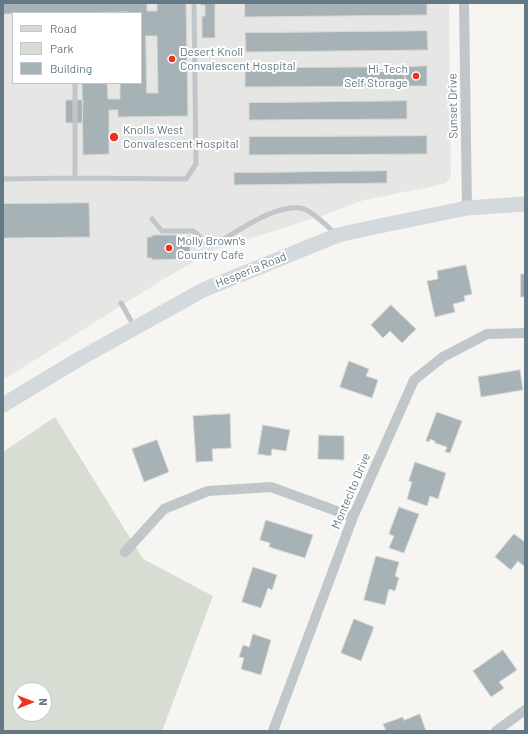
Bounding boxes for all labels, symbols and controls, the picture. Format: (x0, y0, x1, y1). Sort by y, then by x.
legend (12, 12, 142, 84)
text: Road (50, 21, 77, 35)
text: Park (50, 41, 74, 55)
place label: Desert Knoll Convalescent Hospital (180, 45, 296, 73)
marker: Desert Knoll Convalescent Hospital (167, 54, 177, 64)
text: Building (50, 61, 92, 75)
place label: Hi-Tech Self Storage (344, 62, 408, 90)
marker: Hi-Tech Self Storage (411, 71, 421, 81)
street label: Sunset Drive (445, 73, 461, 139)
place label: Knolls West Convalescent Hospital (123, 123, 239, 151)
marker: Knolls West Convalescent Hospital (108, 131, 120, 143)
place label: Molly Brown's Country Cafe (177, 234, 246, 262)
marker: Molly Brown's Country Cafe (164, 243, 174, 253)
street label: Hesperia Road (213, 249, 289, 291)
street label: Montecito Drive (328, 451, 374, 531)
north arrow (12, 682, 52, 722)
text: N (37, 698, 50, 706)

